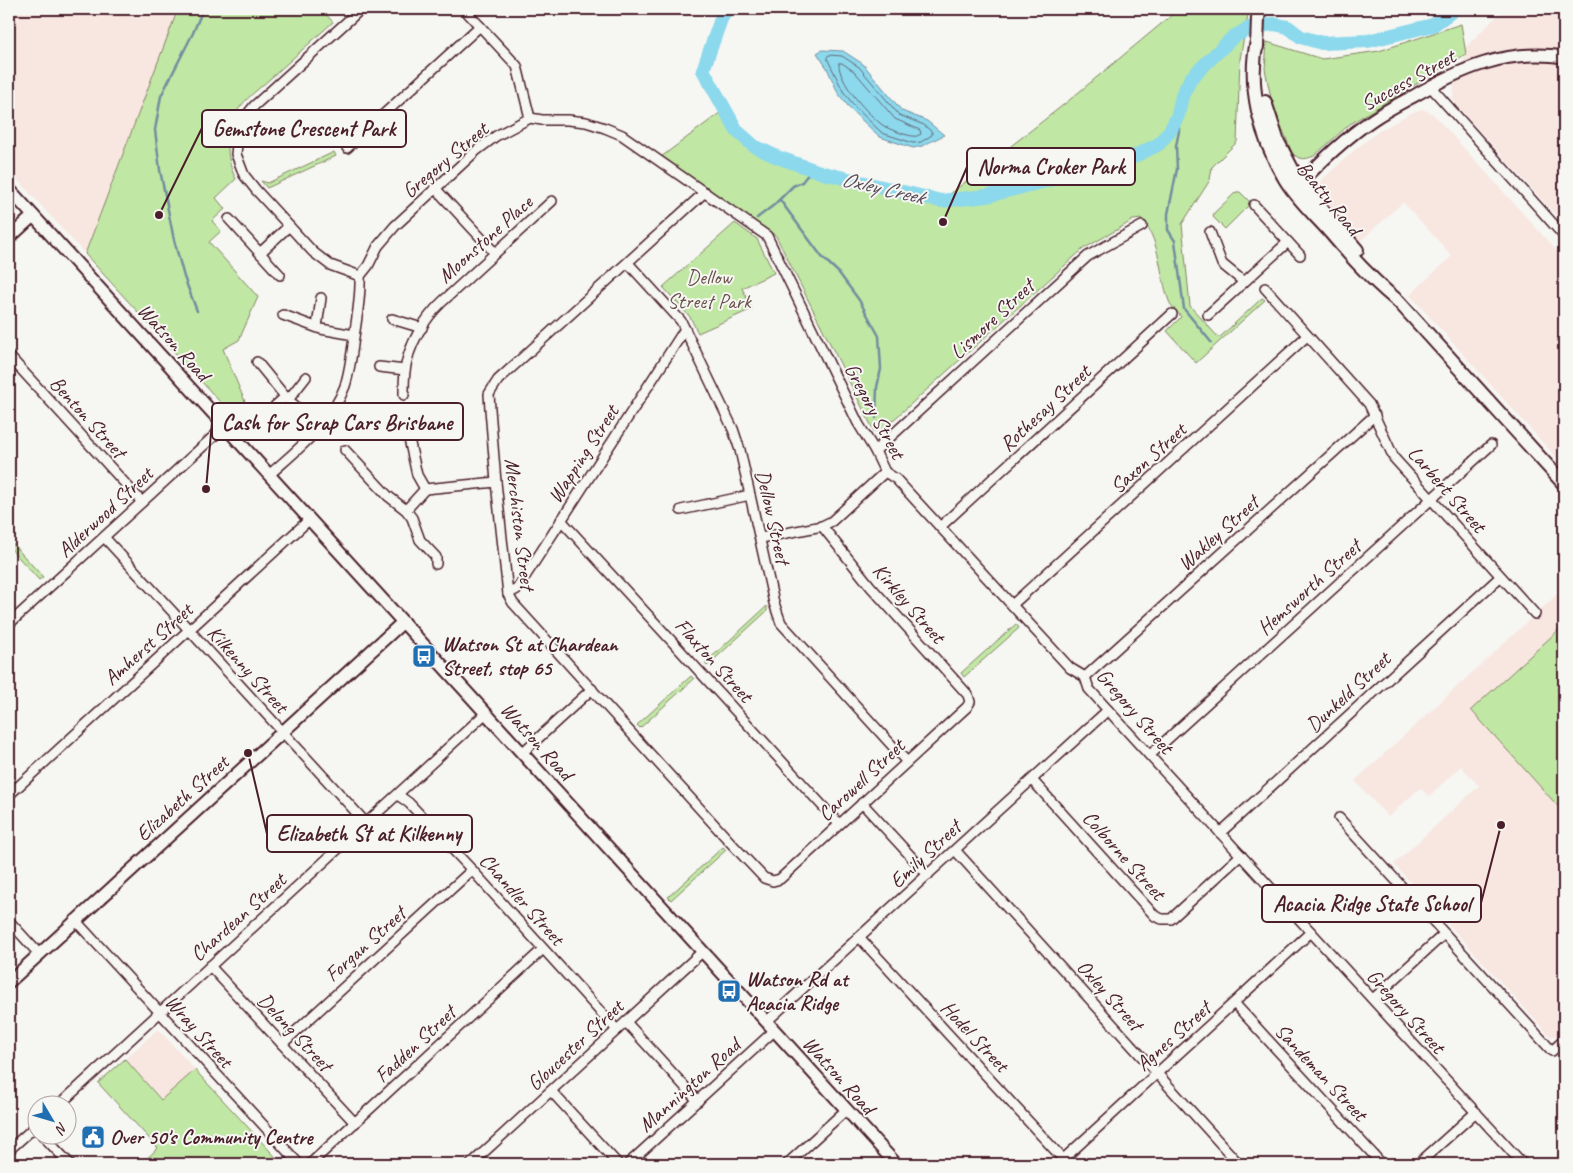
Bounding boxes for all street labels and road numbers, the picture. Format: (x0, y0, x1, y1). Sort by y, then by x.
street label: Success Street (1356, 42, 1462, 117)
street label: Gregory Street (397, 115, 495, 204)
street label: Beatty Road (1291, 156, 1369, 243)
street label: Moonstone Place (432, 189, 539, 288)
street label: Lismore Street (944, 271, 1042, 365)
street label: Watson Road (132, 298, 218, 389)
street label: Rothesay Street (994, 358, 1097, 457)
street label: Gregory Street (839, 359, 912, 465)
street label: Benton Street (44, 370, 134, 466)
street label: Wapping Street (542, 398, 625, 508)
street label: Saxon Street (1105, 416, 1193, 499)
street label: Larbert Street (1402, 440, 1493, 539)
street label: Merchiston Street (499, 457, 541, 594)
street label: Alderwood Street (52, 460, 160, 563)
street label: Dellow Street (750, 468, 797, 569)
street label: Wakley Street (1172, 488, 1266, 576)
street label: Hemsworth Street (1252, 532, 1369, 640)
street label: Kirkley Street (867, 558, 952, 650)
street label: Amherst Street (98, 596, 199, 691)
street label: Flaxton Street (670, 613, 760, 709)
street label: Kilkenny Street (202, 620, 296, 720)
street label: Dunkeld Street (1300, 645, 1397, 738)
street label: Gregory Street (1091, 663, 1180, 761)
street label: Watson Road (495, 697, 581, 788)
street label: Carowell Street (812, 732, 911, 827)
street label: Elizabeth Street (130, 748, 235, 847)
street label: Colborne Street (1077, 805, 1172, 907)
street label: Emily Street (884, 812, 968, 894)
street label: Chandler Street (474, 848, 571, 952)
street label: Chardean Street (185, 866, 293, 967)
street label: Forgan Street (319, 899, 413, 987)
street label: Oxley Street (1071, 954, 1151, 1038)
street label: Gregory Street (1361, 963, 1452, 1060)
street label: Delong Street (252, 987, 340, 1079)
street label: Wray Street (159, 989, 240, 1074)
street label: Gloucester Street (521, 992, 630, 1096)
street label: Agnes Street (1130, 993, 1218, 1077)
street label: Hodel Street (935, 995, 1016, 1079)
street label: Fadden Street (369, 998, 463, 1088)
street label: Sandeman Street (1269, 1018, 1374, 1128)
street label: Mannington Road (633, 1030, 748, 1138)
street label: Watson Road (797, 1031, 883, 1122)

